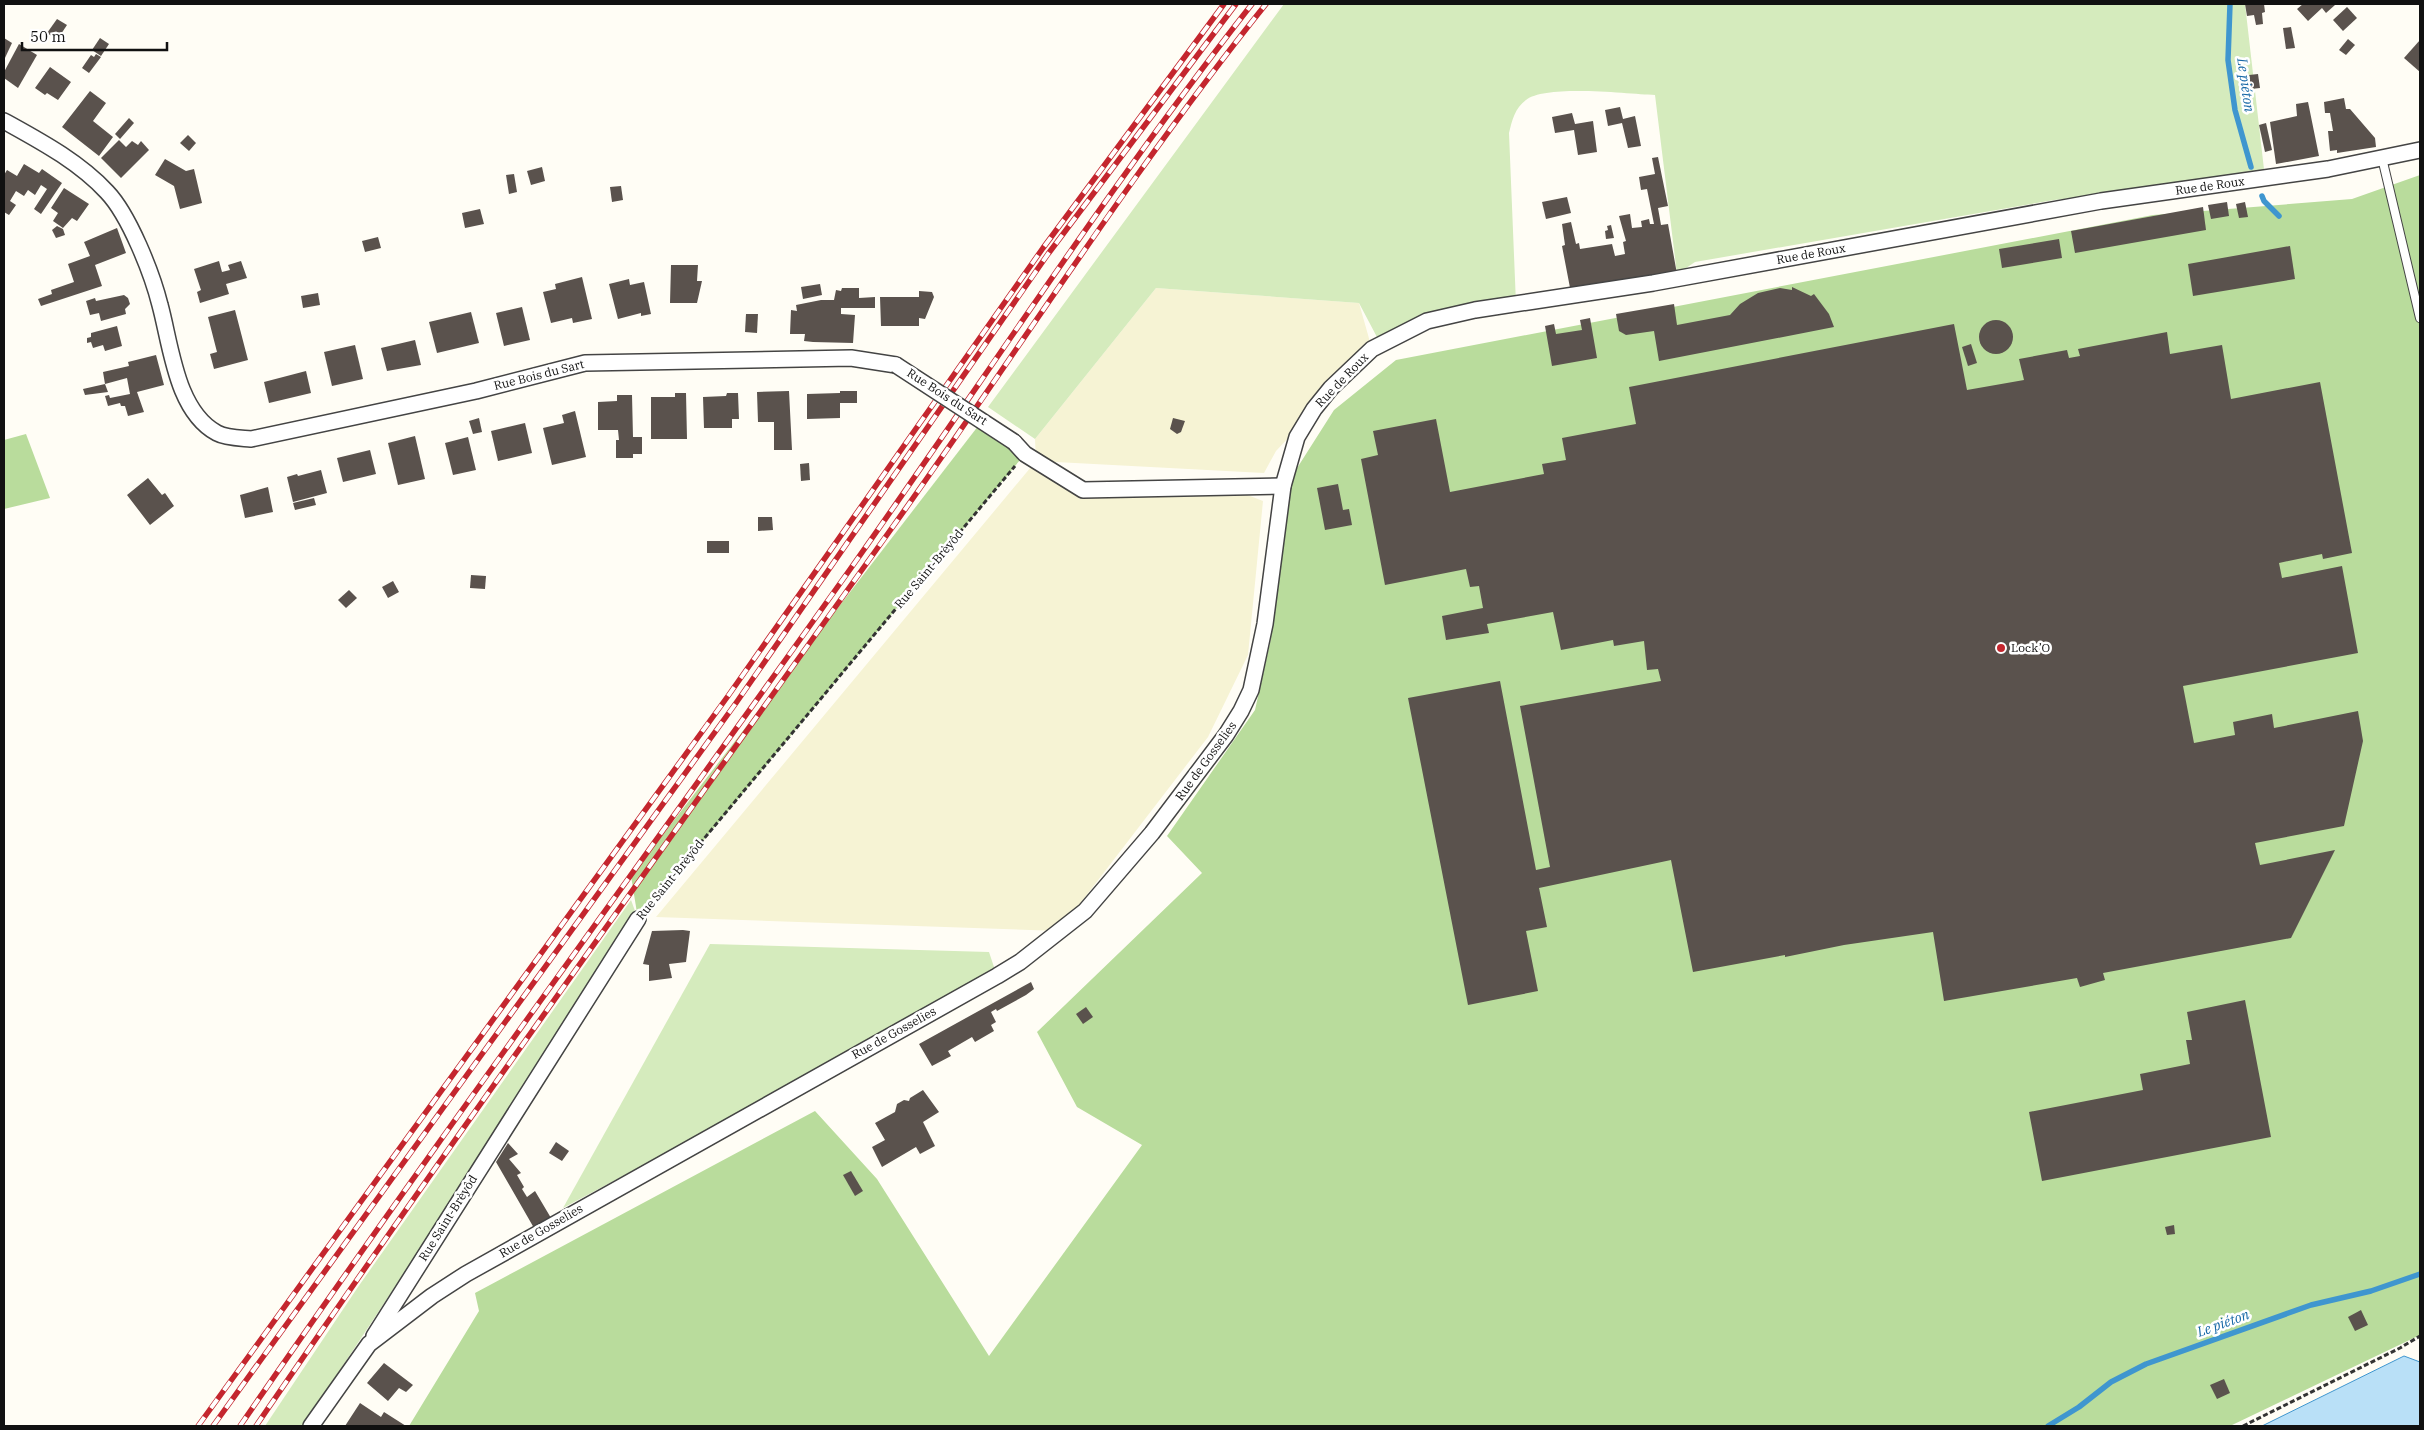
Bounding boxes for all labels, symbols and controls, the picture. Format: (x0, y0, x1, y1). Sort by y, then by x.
scale bar (22, 20, 168, 52)
text: 50 m (30, 27, 66, 46)
water label: Le piéton (2233, 56, 2259, 113)
street label: Rue de Roux (2174, 173, 2246, 198)
street label: Rue de Roux (1775, 240, 1847, 267)
street label: Rue de Roux (1312, 349, 1372, 410)
street label: Rue Bois du Sart (492, 356, 586, 393)
street label: Rue Bois du Sart (904, 365, 990, 428)
street label: Rue Saint-Brèyôd (891, 526, 966, 611)
place label: Lock’O (2011, 640, 2050, 655)
marker: Lock’O (1995, 642, 2007, 654)
street label: Rue de Gosselies (1172, 718, 1239, 803)
street label: Rue Saint-Brèyôd (633, 837, 706, 923)
street label: Rue de Gosselies (849, 1003, 939, 1062)
street label: Rue Saint-Brèyôd (415, 1172, 480, 1264)
street label: Rue de Gosselies (496, 1200, 585, 1261)
water label: Le piéton (2193, 1305, 2252, 1341)

